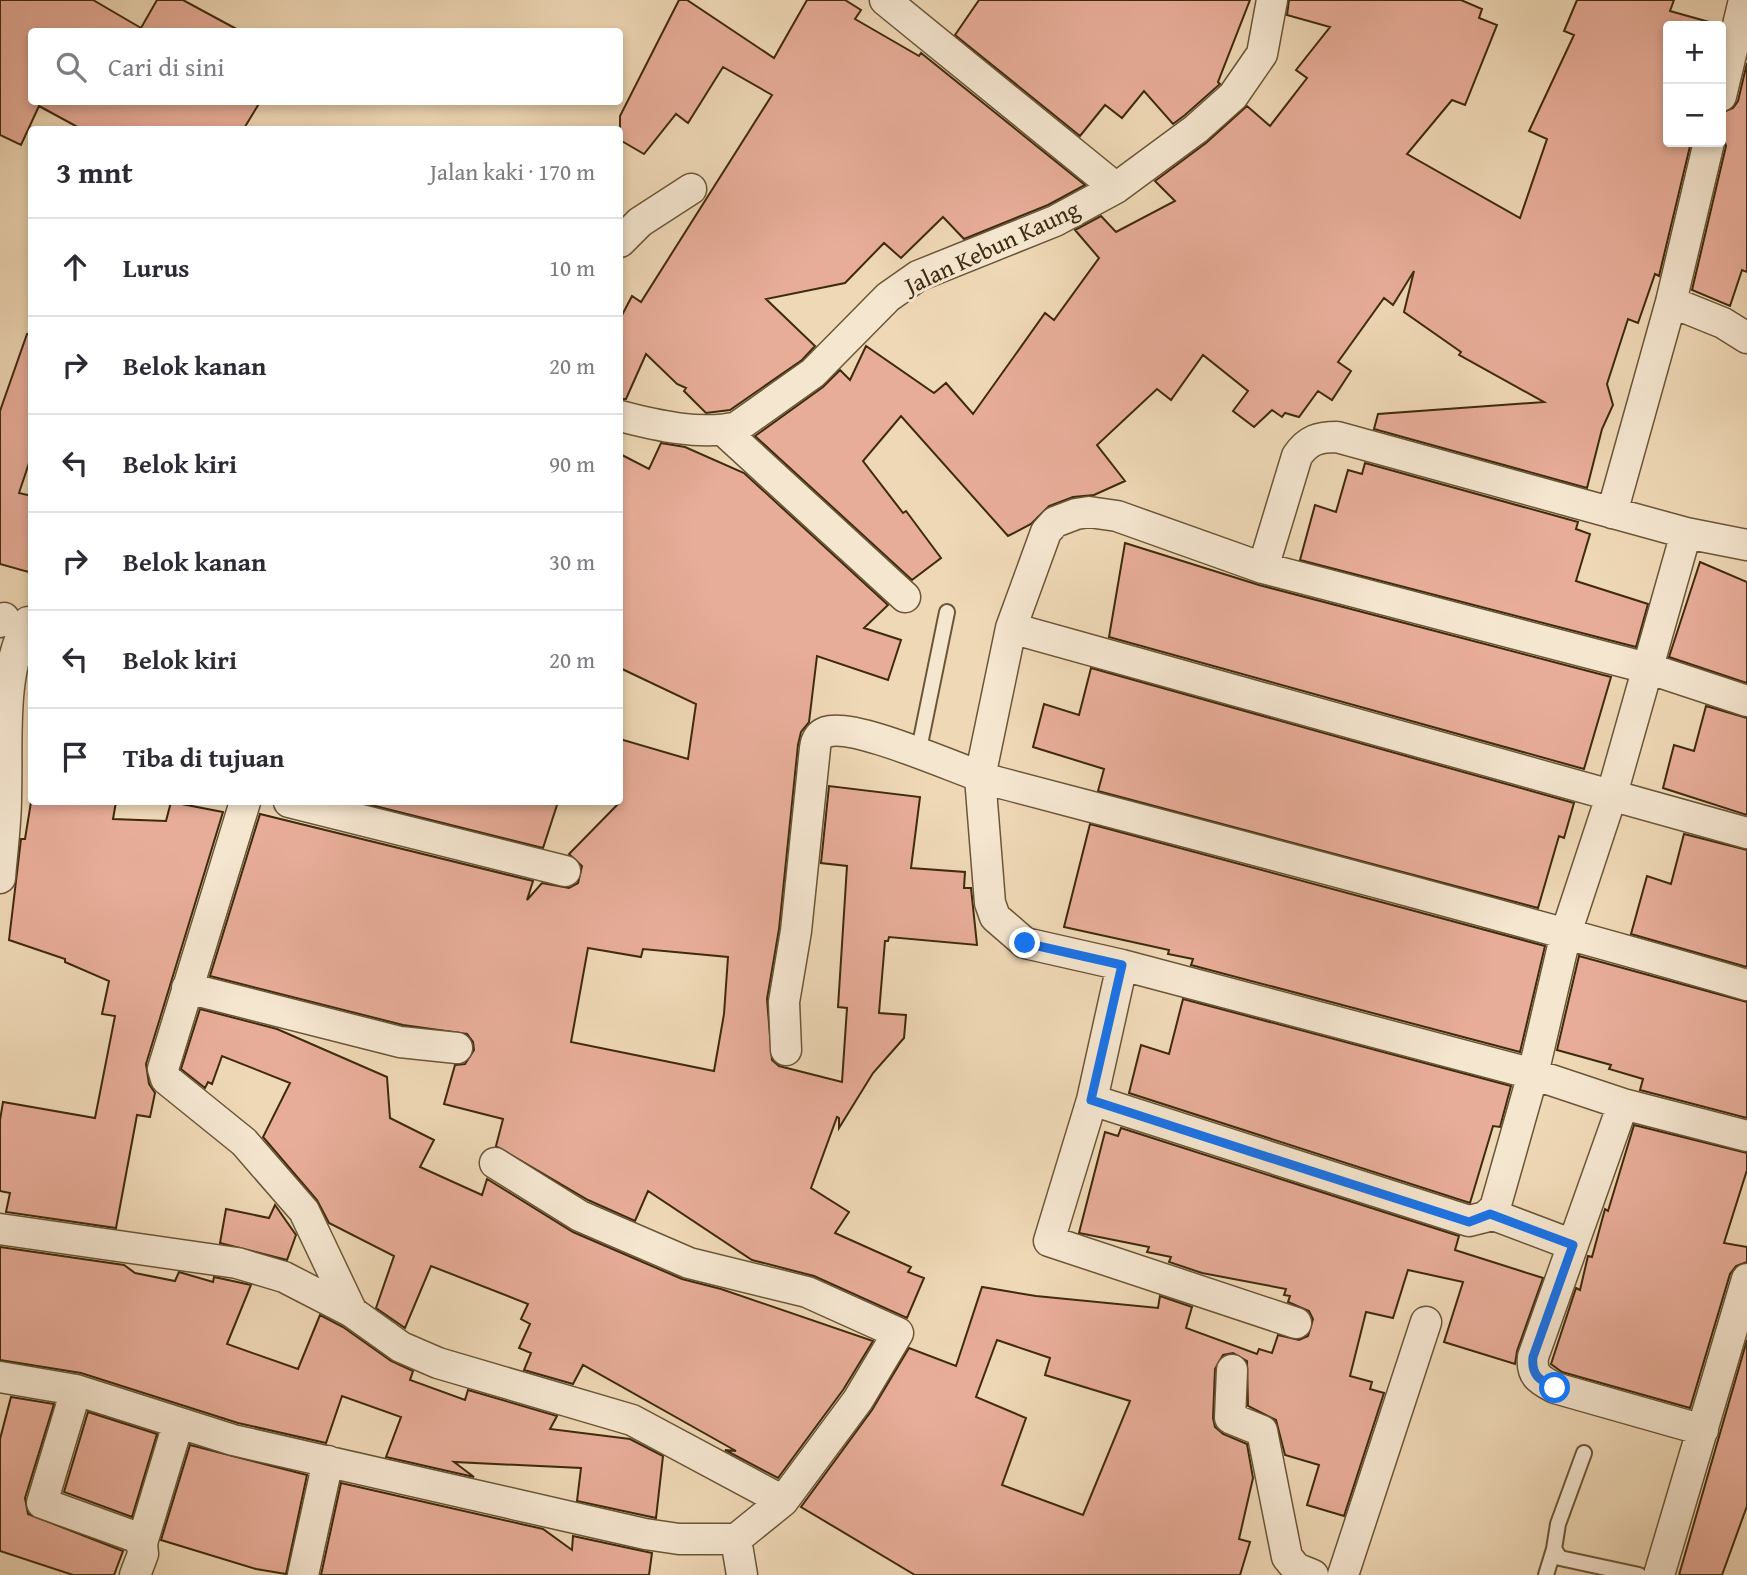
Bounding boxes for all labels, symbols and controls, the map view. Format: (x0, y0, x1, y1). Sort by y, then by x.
map controls (1663, 21, 1726, 147)
button: + (1663, 21, 1726, 84)
search box (28, 28, 623, 105)
text: Cari di sini (108, 47, 225, 86)
icon: search (52, 48, 90, 86)
button: − (1663, 84, 1726, 147)
text: 3 mnt (56, 150, 133, 194)
text: Jalan kaki · 170 m (430, 155, 595, 188)
street label: Jalan Kebun Kaung (896, 191, 1085, 304)
icon: ahead (56, 248, 94, 286)
text: Lurus (123, 248, 189, 287)
text: 10 m (549, 251, 595, 284)
icon: right (56, 346, 94, 384)
text: Belok kanan (123, 346, 266, 385)
text: 20 m (549, 349, 595, 382)
icon: left (56, 444, 94, 482)
text: Belok kiri (123, 444, 237, 483)
text: 90 m (549, 447, 595, 480)
icon: right (56, 542, 94, 580)
text: Belok kanan (123, 542, 266, 581)
text: 30 m (549, 545, 595, 578)
icon: left (56, 640, 94, 678)
text: Belok kiri (123, 640, 237, 679)
text: 20 m (549, 643, 595, 676)
icon: arrive (56, 738, 94, 776)
text: Tiba di tujuan (123, 738, 284, 777)
route end (1009, 927, 1040, 958)
route start (1539, 1372, 1570, 1403)

